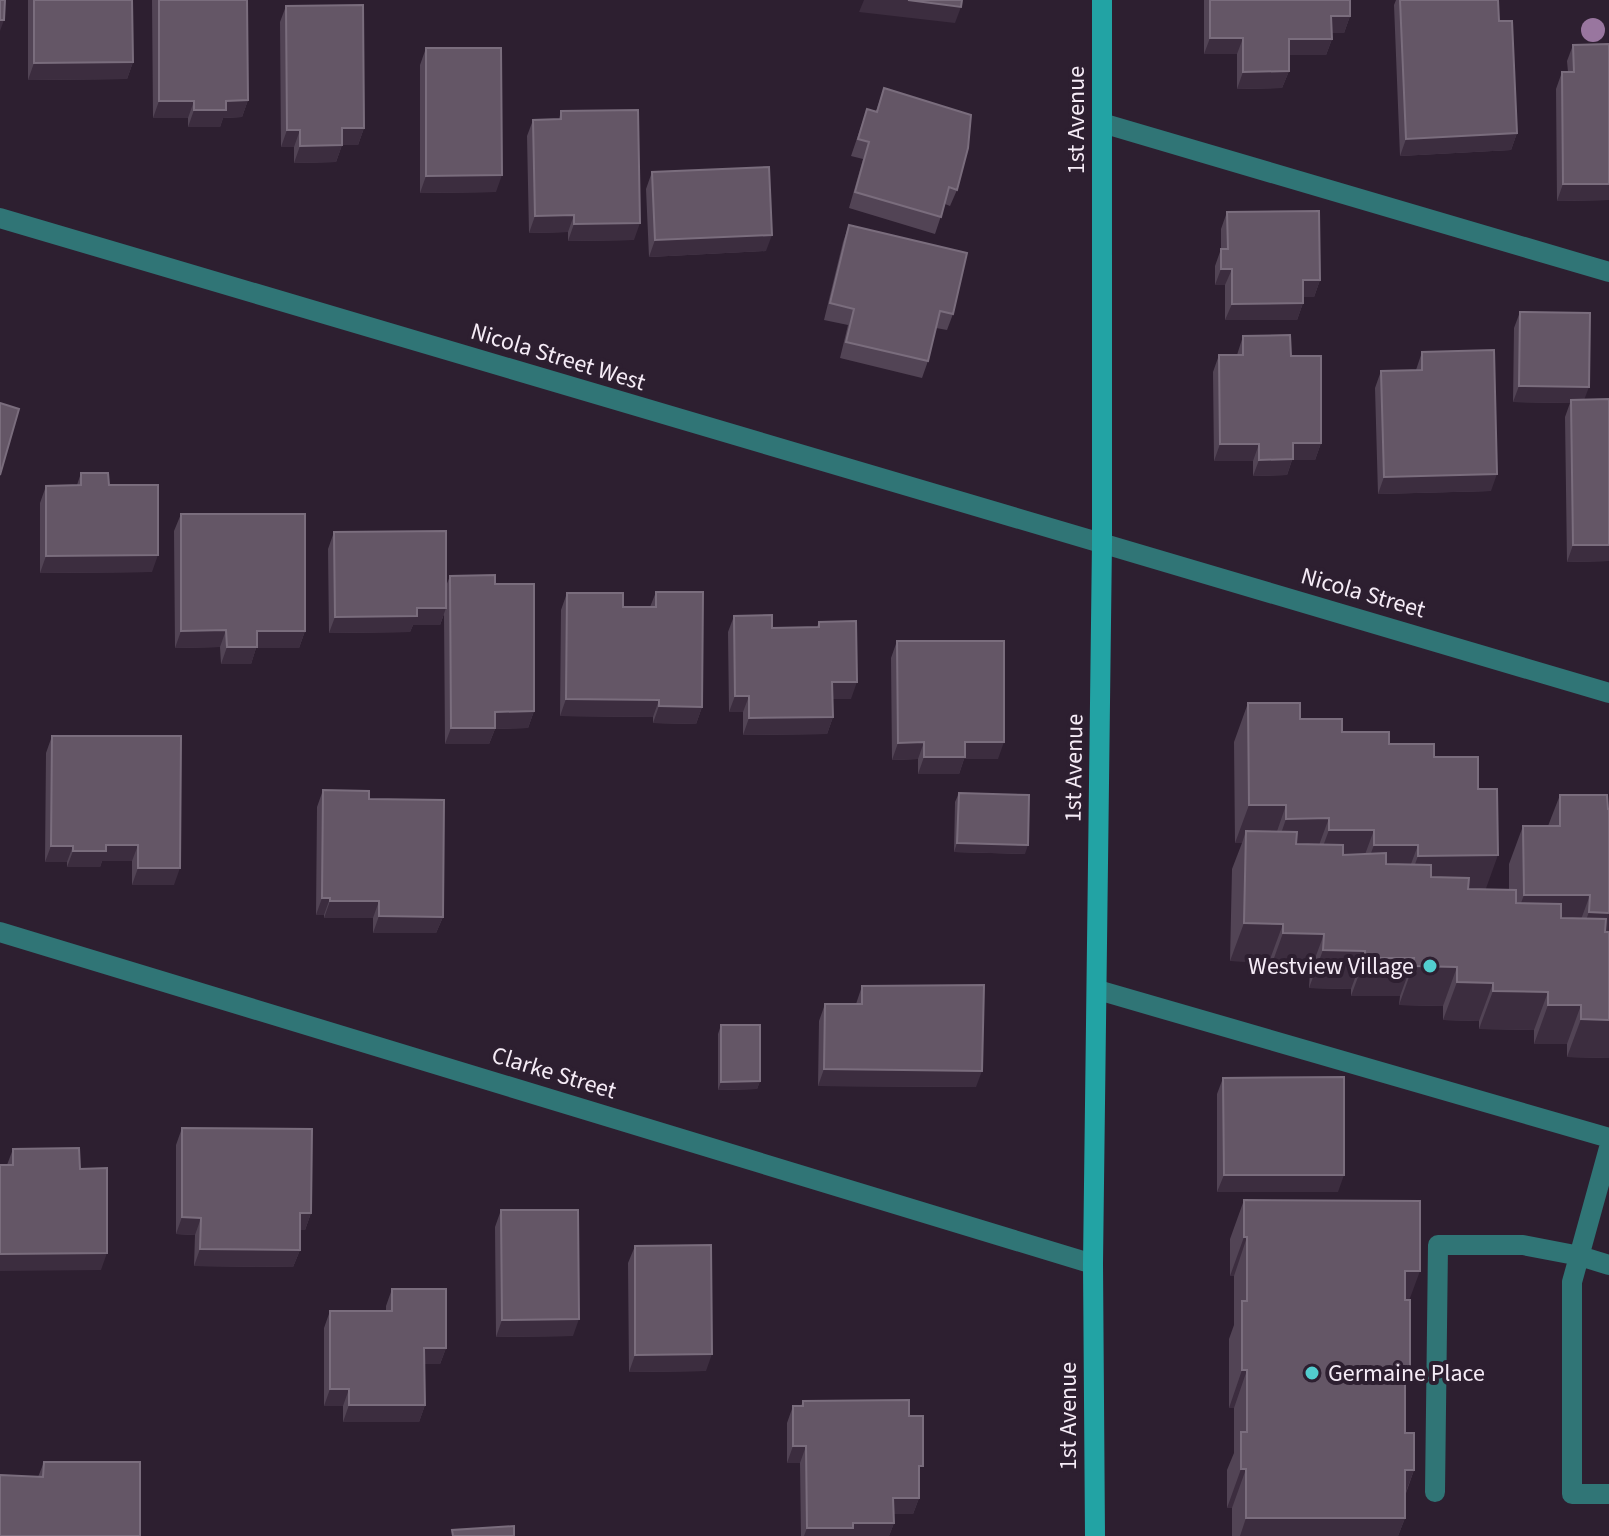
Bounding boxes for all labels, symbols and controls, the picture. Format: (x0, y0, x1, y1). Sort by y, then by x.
street label: 1st Avenue (1059, 66, 1094, 174)
street label: Nicola Street West (466, 314, 650, 400)
street label: Nicola Street (1297, 559, 1429, 627)
street label: 1st Avenue (1056, 714, 1092, 822)
place label: Westview Village (1248, 949, 1414, 984)
marker: Westview Village (1421, 957, 1439, 975)
street label: Clarke Street (487, 1037, 621, 1109)
place label: Germaine Place (1328, 1356, 1485, 1391)
street label: 1st Avenue (1051, 1362, 1086, 1470)
marker: Germaine Place (1303, 1364, 1321, 1382)

